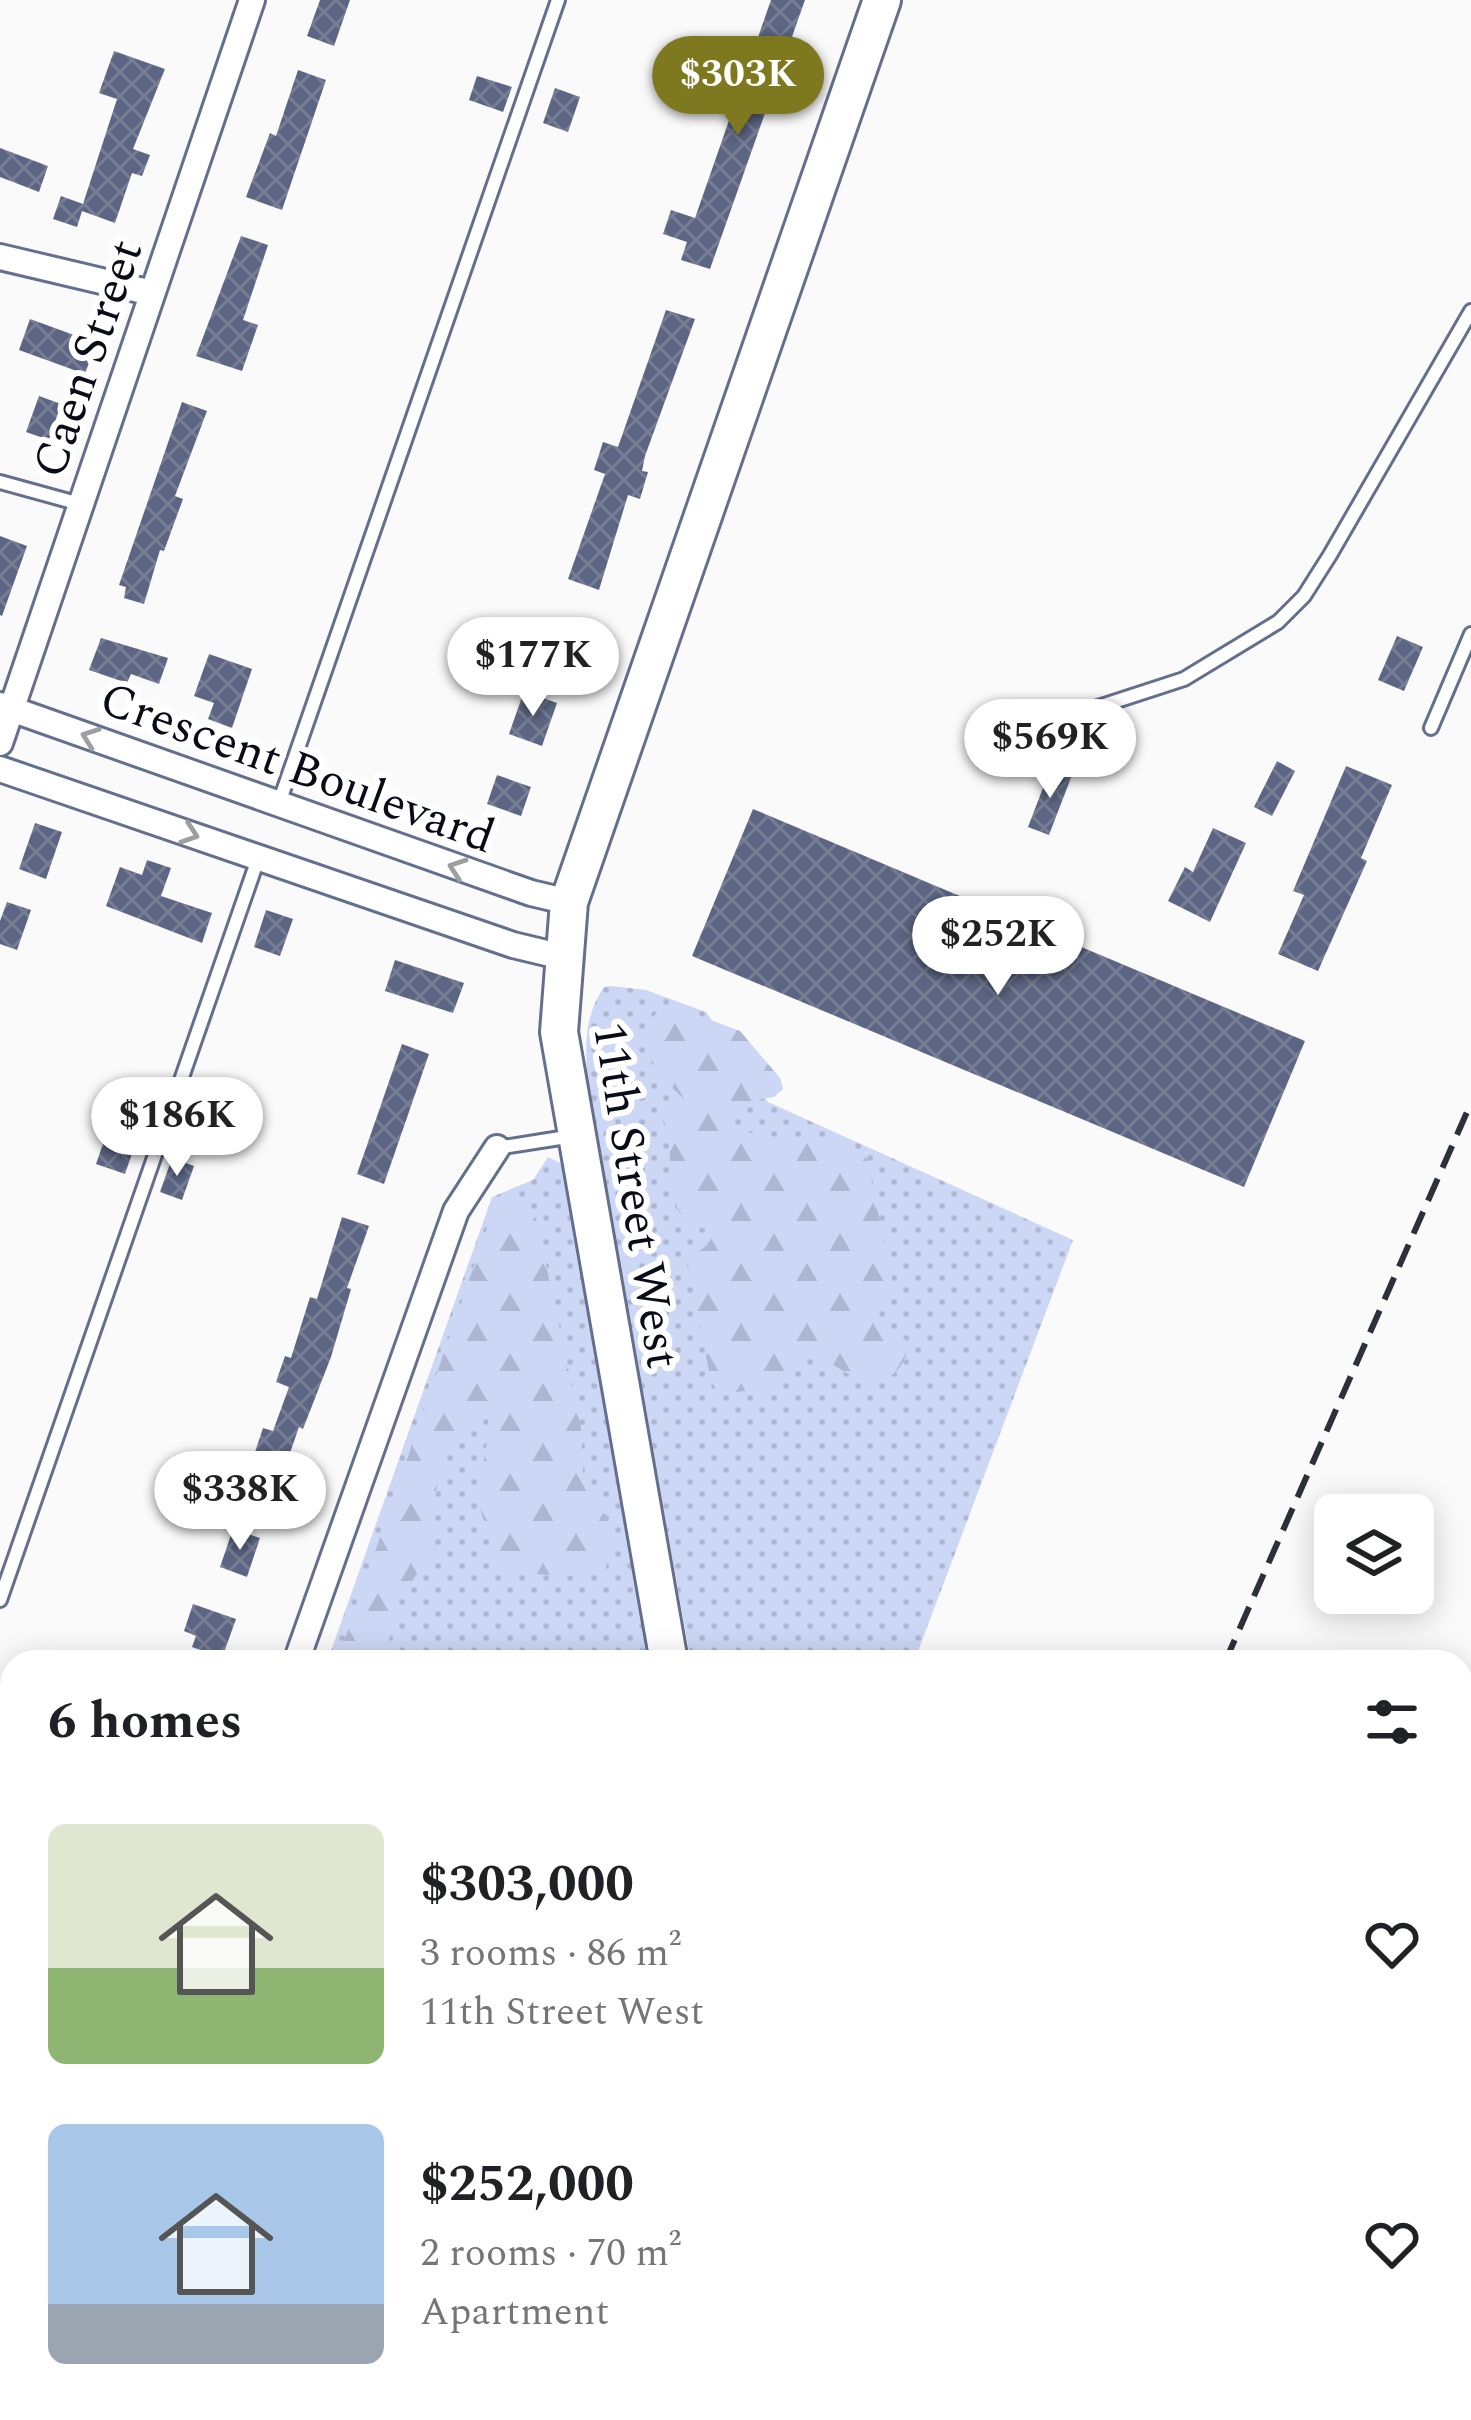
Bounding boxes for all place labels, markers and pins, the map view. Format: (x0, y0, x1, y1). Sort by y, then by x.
pin: $303K (654, 36, 822, 138)
pin: $177K (449, 617, 617, 719)
pin: $569K (966, 699, 1134, 801)
pin: $252K (914, 896, 1082, 998)
pin: $186K (93, 1077, 261, 1179)
pin: $338K (156, 1451, 324, 1553)

